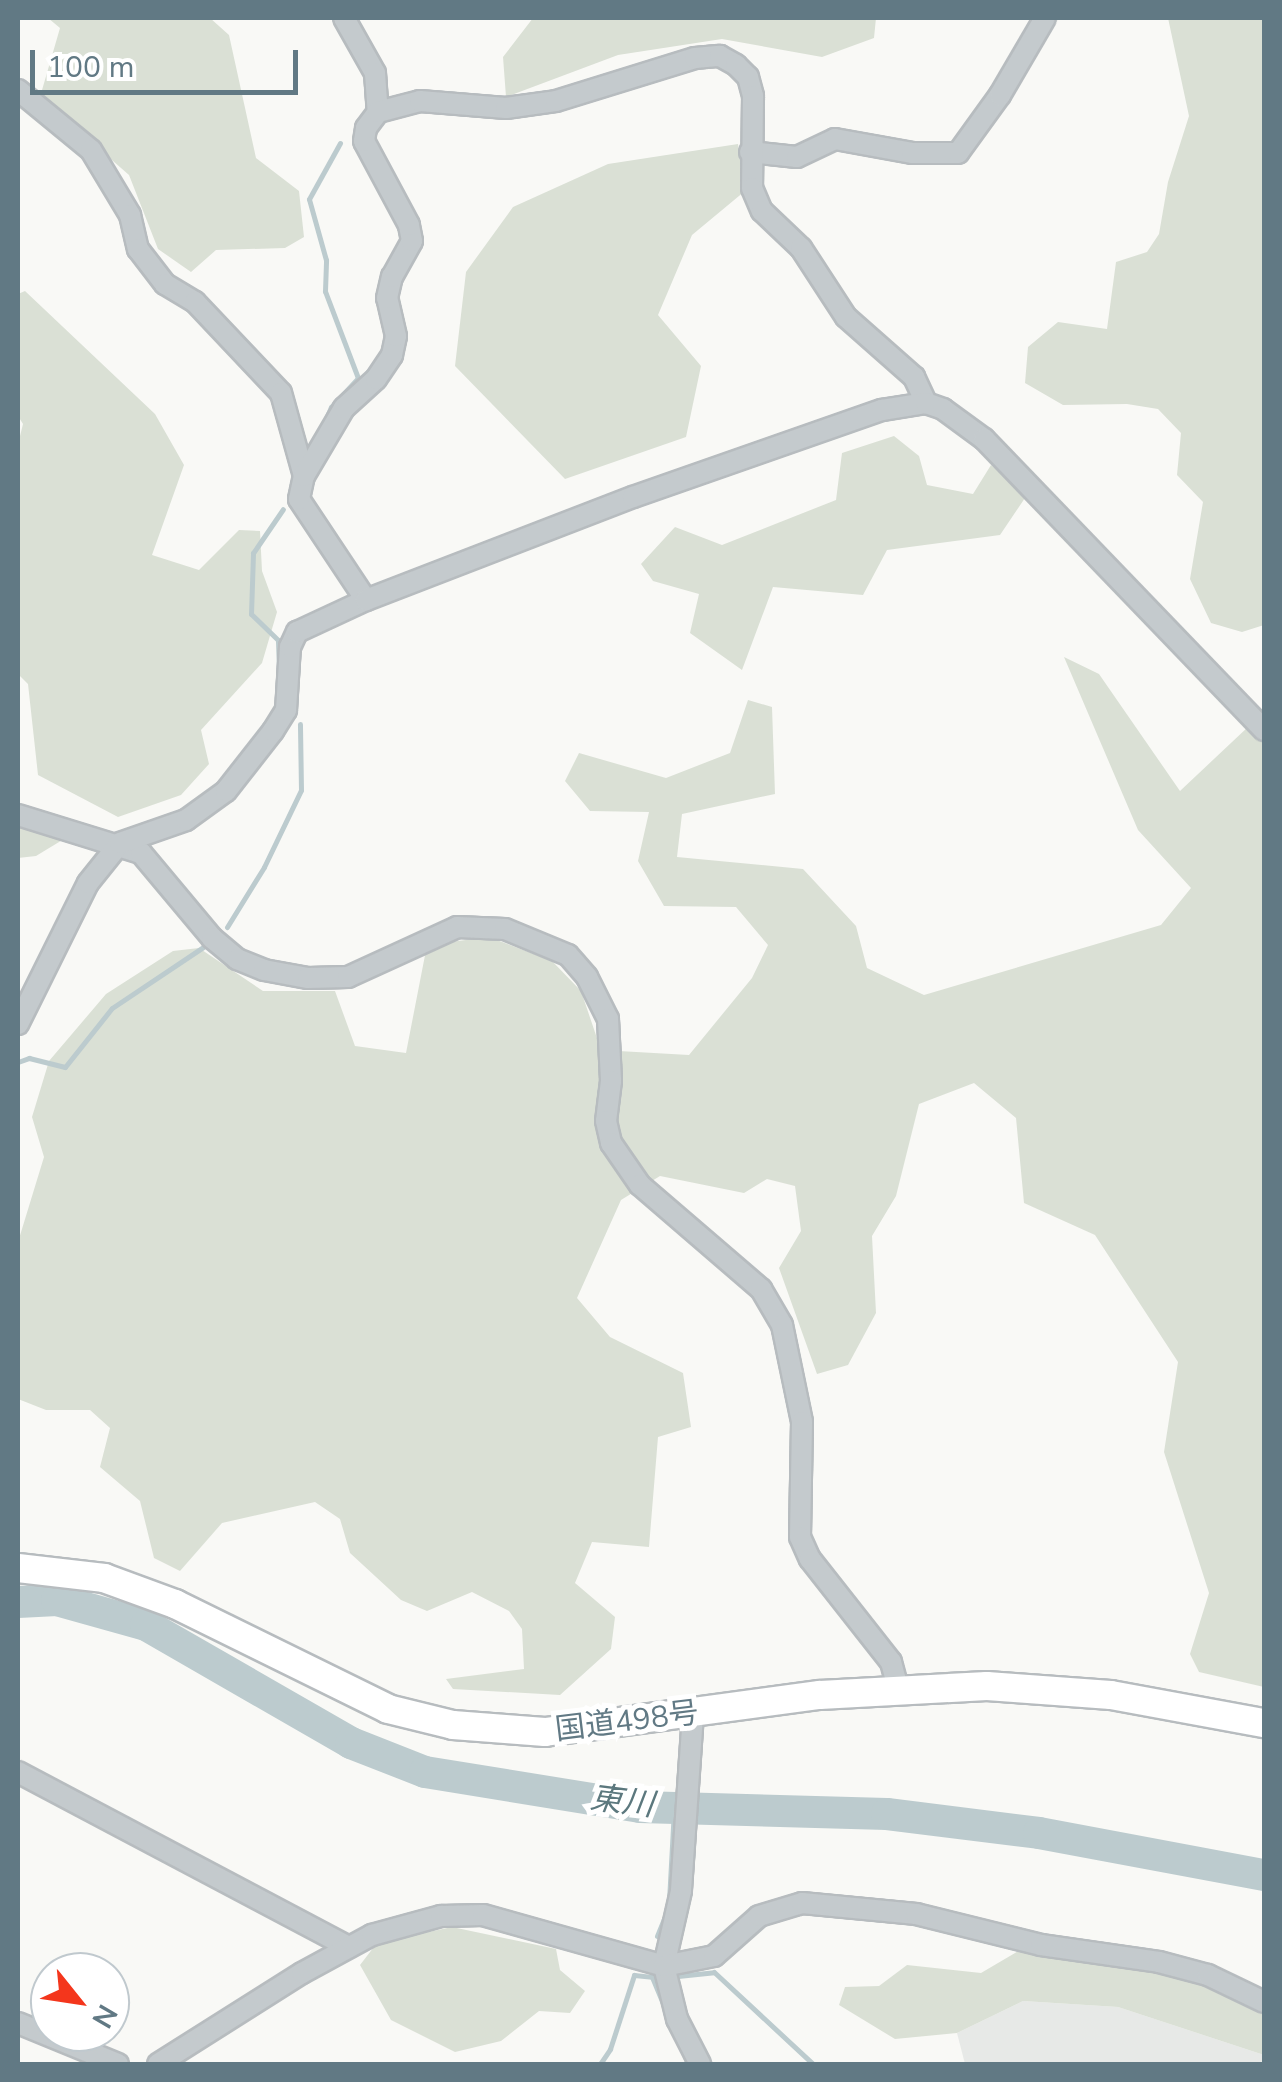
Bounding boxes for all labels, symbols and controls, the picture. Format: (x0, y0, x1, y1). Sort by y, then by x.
scale bar (35, 30, 302, 92)
text: 100 m (47, 47, 134, 88)
street label: 国道498号 (553, 1695, 701, 1749)
water label: 東川 (588, 1779, 656, 1825)
north arrow (30, 1952, 130, 2052)
text: N (83, 1997, 126, 2035)

